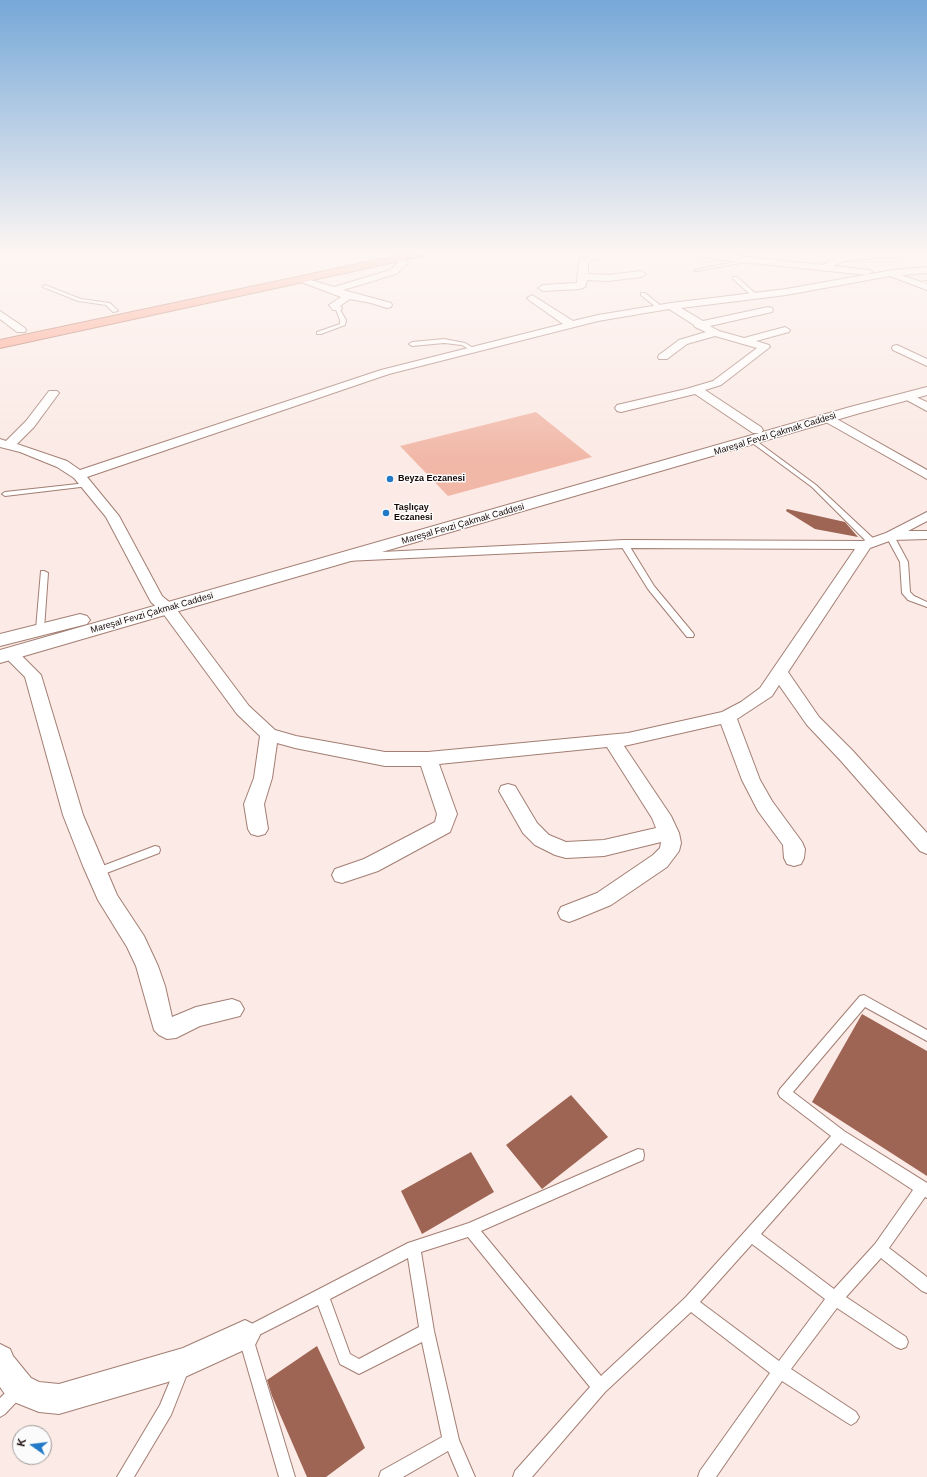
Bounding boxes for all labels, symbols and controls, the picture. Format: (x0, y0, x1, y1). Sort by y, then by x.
street label: Mareşal Fevzi Çakmak Caddesi (713, 410, 837, 458)
marker: Beyza Eczanesi (385, 474, 395, 484)
place label: Beyza Eczanesi (398, 474, 465, 484)
street label: Mareşal Fevzi Çakmak Caddesi (400, 501, 526, 547)
place label: Taşlıçay Eczanesi (394, 503, 433, 524)
marker: Taşlıçay Eczanesi (381, 508, 391, 518)
street label: Mareşal Fevzi Çakmak Caddesi (89, 590, 215, 636)
north arrow (12, 1425, 52, 1465)
text: K (15, 1437, 28, 1448)

